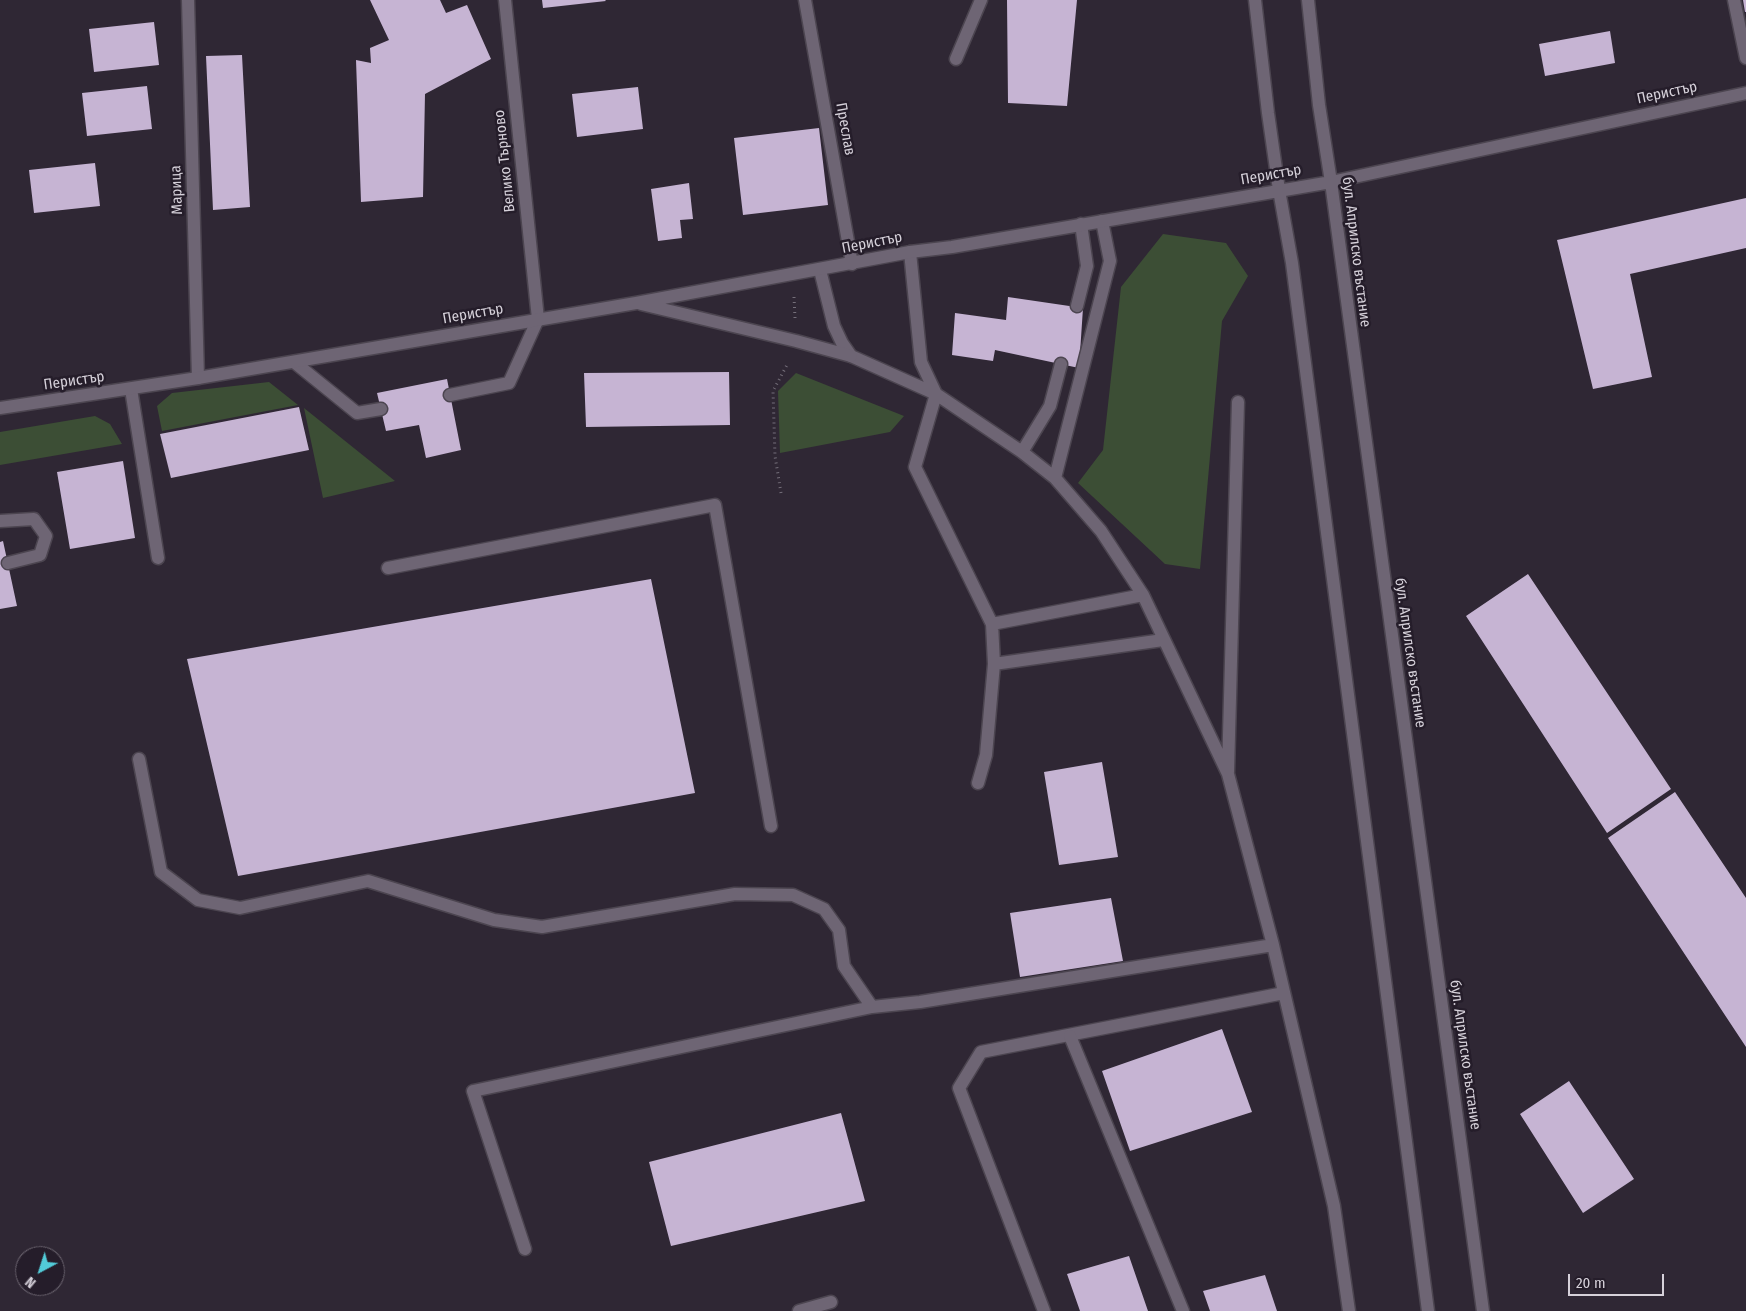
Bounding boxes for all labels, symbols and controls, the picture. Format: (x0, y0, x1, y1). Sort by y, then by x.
street label: Перистър (1635, 78, 1699, 108)
street label: Преслав (831, 101, 859, 157)
street label: Велико Търново (491, 109, 519, 213)
street label: Перистър (1239, 161, 1303, 189)
street label: Марица (167, 165, 187, 215)
street label: бул. Априлско въстание (1338, 176, 1374, 328)
street label: Перистър (840, 228, 904, 258)
street label: Перистър (441, 300, 505, 328)
street label: Перистър (42, 368, 106, 394)
street label: бул. Априлско въстание (1391, 577, 1429, 729)
street label: бул. Априлско въстание (1446, 979, 1484, 1131)
north arrow (15, 1246, 65, 1296)
scale bar (1571, 1264, 1667, 1296)
text: N (22, 1273, 39, 1291)
text: 20 m (1576, 1274, 1606, 1292)

